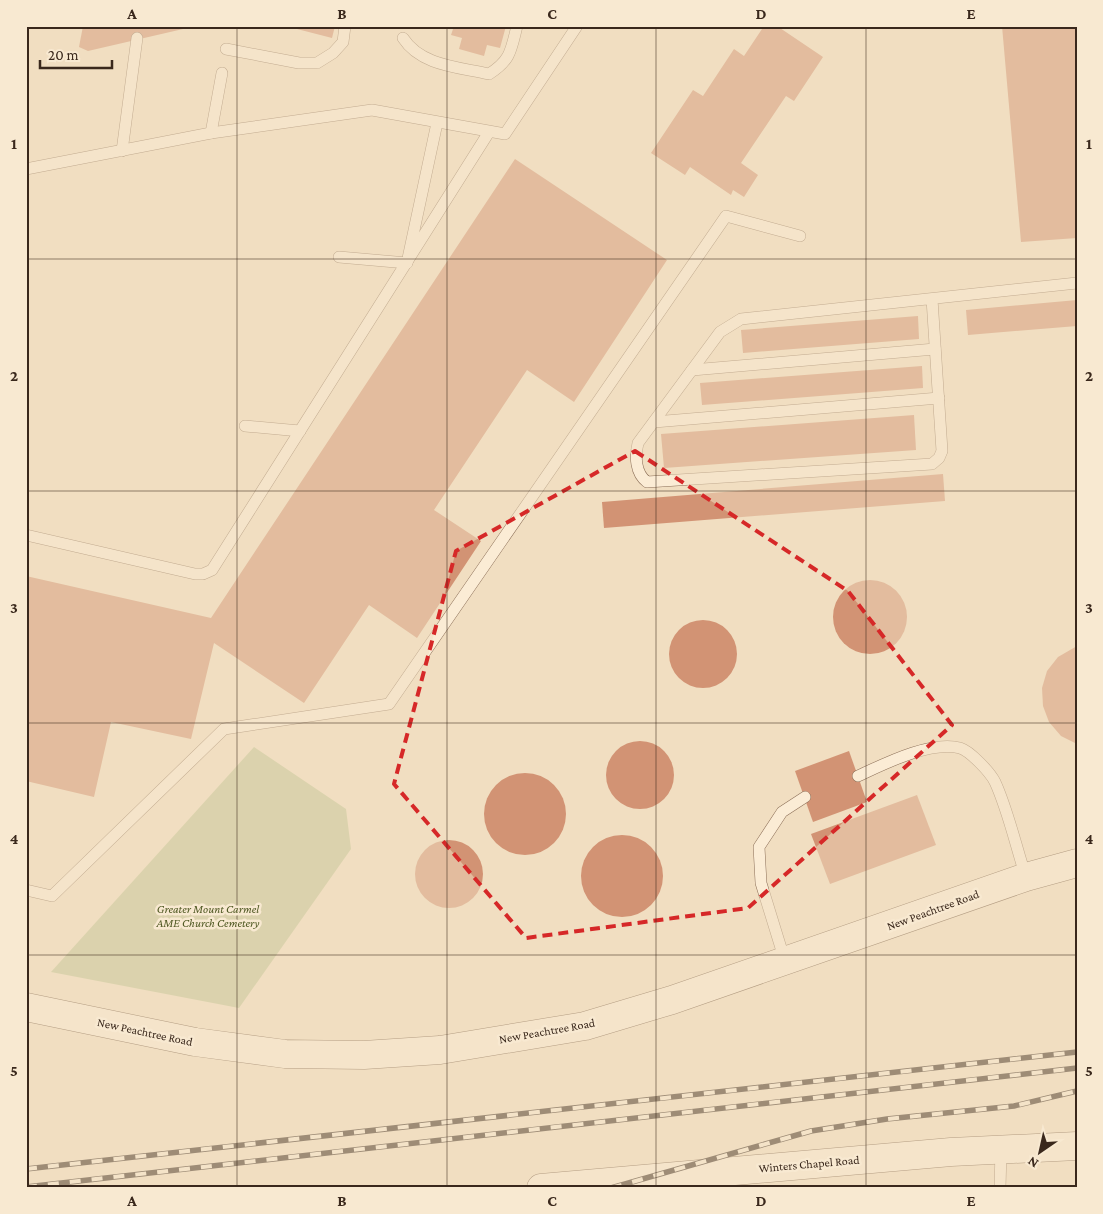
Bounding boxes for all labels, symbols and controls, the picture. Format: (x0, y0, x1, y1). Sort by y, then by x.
text: A (126, 5, 137, 22)
text: B (337, 5, 347, 22)
text: C (547, 5, 557, 22)
text: D (755, 5, 767, 22)
text: E (966, 5, 976, 22)
scale bar (40, 38, 112, 70)
text: 20 m (48, 47, 79, 63)
text: 1 (11, 135, 17, 152)
text: 1 (1086, 135, 1092, 152)
text: 2 (10, 367, 18, 384)
text: 2 (1085, 367, 1093, 384)
text: 3 (10, 599, 18, 616)
text: 3 (1085, 599, 1093, 616)
text: 4 (10, 830, 19, 847)
text: 4 (1085, 830, 1094, 847)
street label: New Peachtree Road (885, 887, 982, 933)
park label: Greater Mount Carmel AME Church Cemetery (155, 902, 260, 930)
street label: New Peachtree Road (96, 1015, 195, 1049)
street label: New Peachtree Road (498, 1016, 597, 1046)
text: 5 (10, 1062, 18, 1079)
text: 5 (1085, 1062, 1093, 1079)
north arrow (1016, 1126, 1066, 1176)
street label: Winters Chapel Road (758, 1153, 861, 1175)
text: N (1024, 1153, 1041, 1172)
text: A (126, 1192, 137, 1209)
text: B (337, 1192, 347, 1209)
text: C (547, 1192, 557, 1209)
text: D (755, 1192, 767, 1209)
text: E (966, 1192, 976, 1209)

